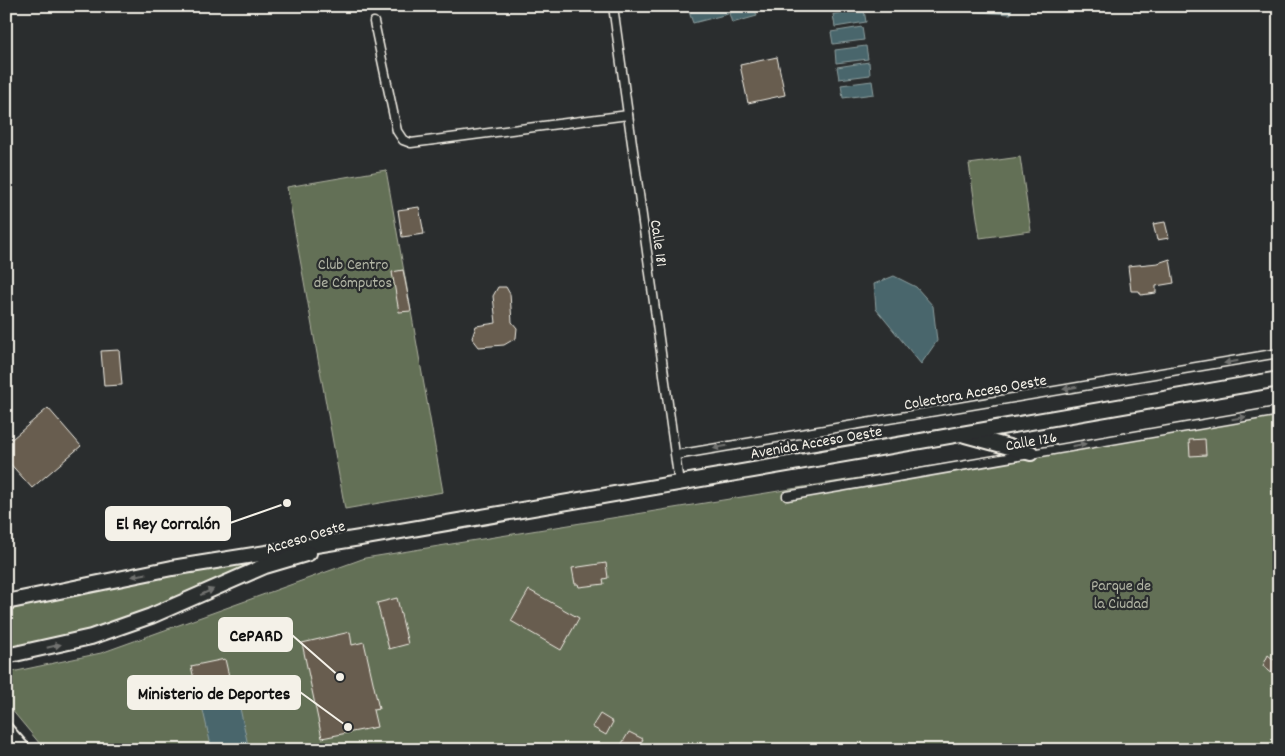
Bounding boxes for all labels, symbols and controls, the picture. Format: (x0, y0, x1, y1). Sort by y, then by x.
street label: Calle 181 (643, 218, 672, 268)
park label: Club Centro de Cómputos (314, 254, 392, 295)
one-way arrow (1222, 358, 1238, 366)
street label: Colectora Acceso Oeste (902, 370, 1049, 417)
one-way arrow (1062, 385, 1078, 393)
one-way arrow (1231, 413, 1247, 421)
street label: Avenida Acceso Oeste (749, 421, 884, 466)
street label: Calle 126 (1004, 427, 1059, 458)
one-way arrow (1071, 441, 1087, 449)
one-way arrow (712, 444, 728, 452)
callout: El Rey Corralón (106, 507, 230, 540)
text: El Rey Corralón (116, 513, 220, 538)
street label: Acceso Oeste (263, 515, 348, 561)
one-way arrow (131, 571, 147, 579)
park label: Parque de la Ciudad (1091, 575, 1151, 616)
one-way arrow (200, 587, 214, 595)
callout: CePARD (219, 618, 292, 651)
text: CePARD (230, 625, 283, 650)
one-way arrow (46, 642, 61, 650)
callout: Ministerio de Deportes (128, 676, 300, 709)
text: Ministerio de Deportes (138, 683, 291, 708)

